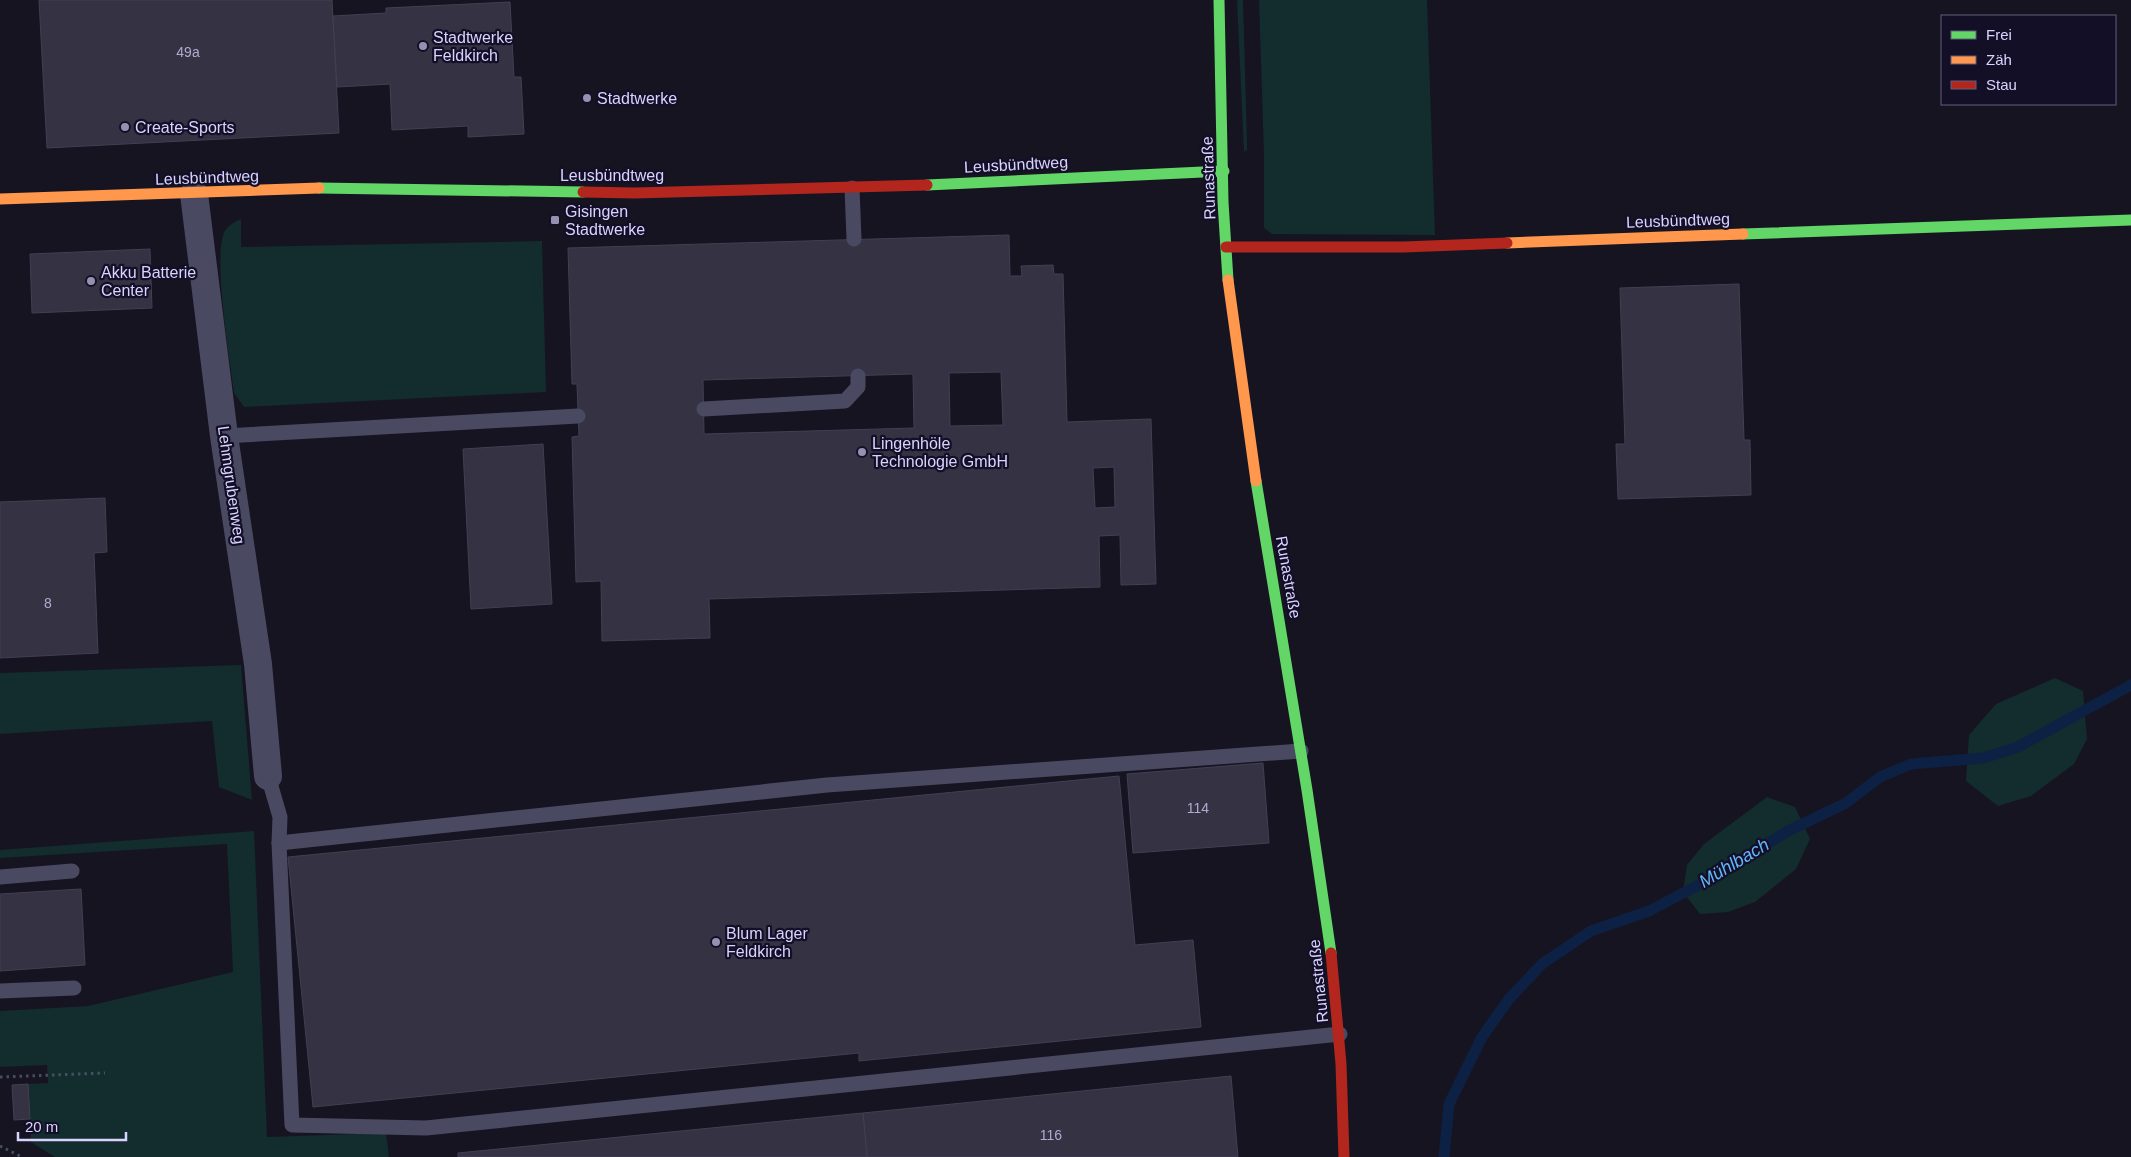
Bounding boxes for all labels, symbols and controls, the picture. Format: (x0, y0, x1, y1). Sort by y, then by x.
legend (1941, 15, 2116, 105)
text: Frei (1986, 26, 2012, 43)
place label: Stadtwerke Feldkirch (433, 29, 513, 64)
marker: Stadtwerke Feldkirch (417, 40, 429, 52)
house number: 49a (176, 44, 200, 60)
text: Zäh (1986, 51, 2012, 68)
text: Stau (1986, 76, 2017, 93)
place label: Stadtwerke (597, 90, 677, 107)
marker: Stadtwerke (581, 92, 593, 104)
place label: Create-Sports (135, 119, 235, 136)
marker: Create-Sports (119, 121, 131, 133)
street label: Runastraße (1199, 136, 1218, 220)
street label: Leusbündtweg (964, 153, 1068, 176)
street label: Leusbündtweg (155, 167, 259, 188)
street label: Leusbündtweg (560, 167, 664, 184)
place label: Gisingen Stadtwerke (565, 203, 645, 238)
street label: Leusbündtweg (1626, 210, 1730, 231)
marker: Gisingen Stadtwerke (549, 214, 561, 226)
place label: Akku Batterie Center (101, 264, 196, 299)
marker: Akku Batterie Center (85, 275, 97, 287)
street label: Lehmgrubenweg (215, 425, 248, 545)
place label: Lingenhöle Technologie GmbH (872, 435, 1008, 470)
marker: Lingenhöle Technologie GmbH (856, 446, 868, 458)
street label: Runastraße (1273, 534, 1304, 620)
house number: 8 (44, 595, 52, 611)
house number: 114 (1187, 800, 1209, 816)
water label: Mühlbach (1695, 834, 1773, 892)
place label: Blum Lager Feldkirch (726, 925, 808, 960)
marker: Blum Lager Feldkirch (710, 936, 722, 948)
street label: Runastraße (1306, 938, 1331, 1023)
scale bar (18, 1110, 125, 1142)
text: 20 m (25, 1118, 58, 1135)
house number: 116 (1040, 1127, 1062, 1143)

